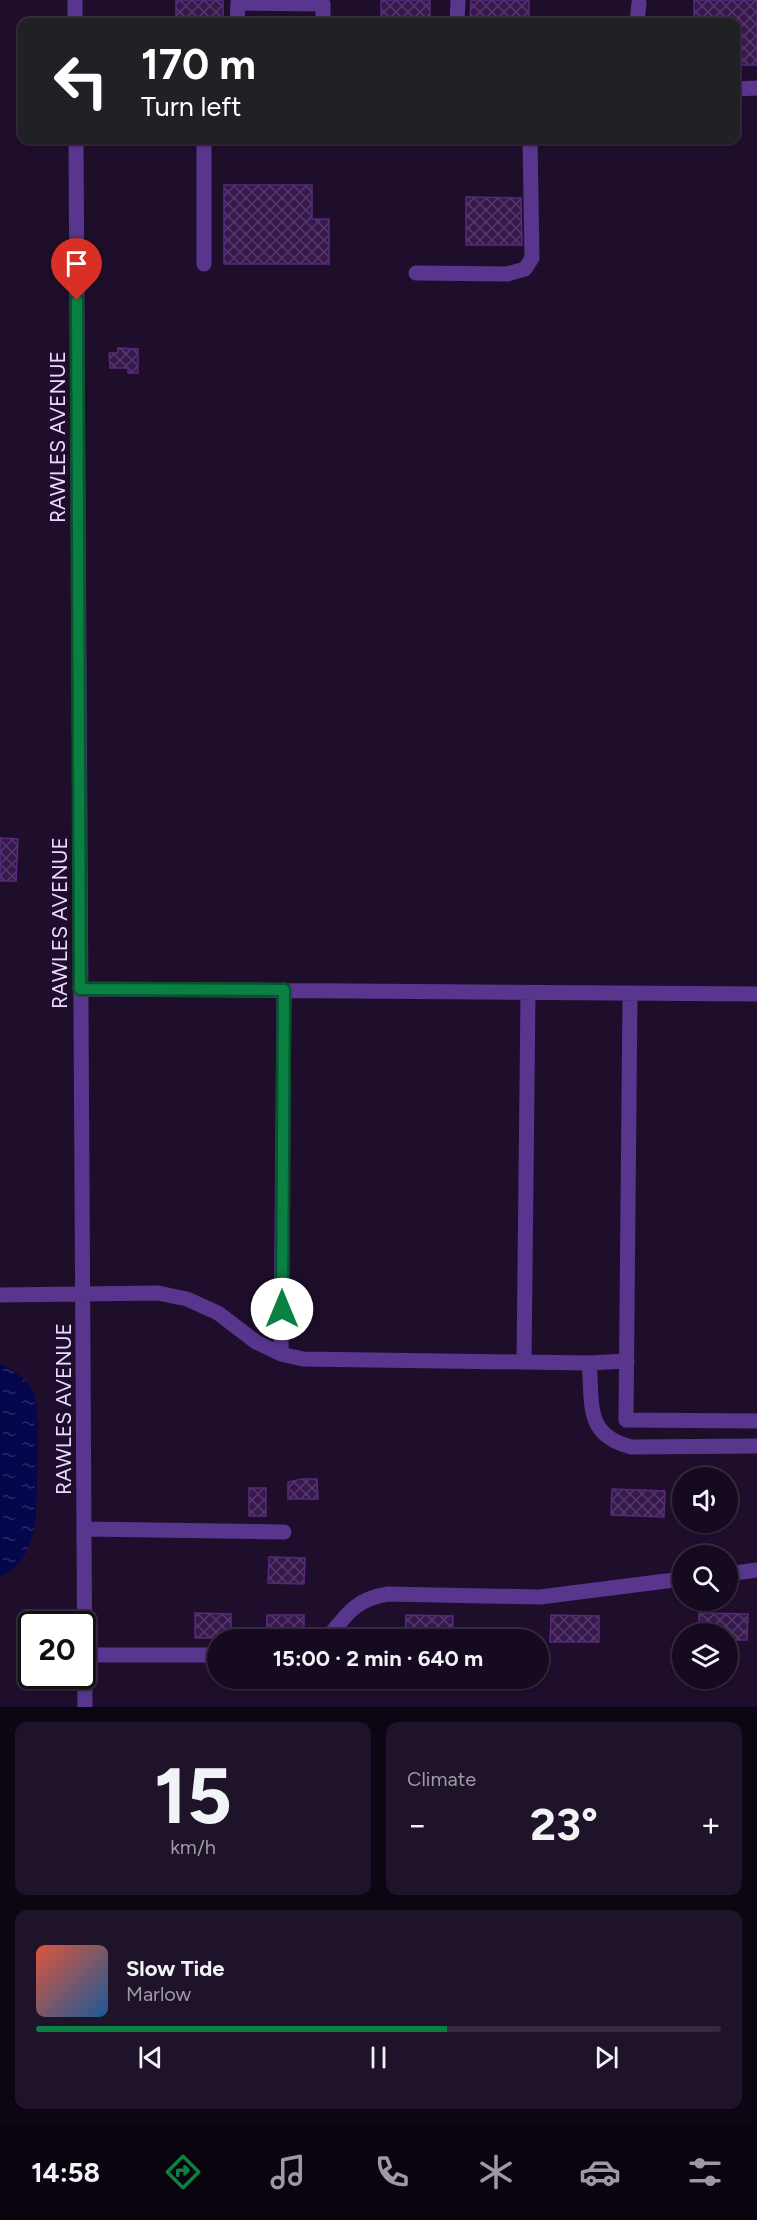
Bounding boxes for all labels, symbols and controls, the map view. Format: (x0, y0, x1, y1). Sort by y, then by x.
text: 170 m (141, 39, 256, 90)
icon: left (42, 42, 120, 120)
text: Turn left (141, 90, 241, 123)
pin (51, 238, 102, 300)
icon: arrive (60, 247, 93, 280)
street label: RAWLES AVENUE (45, 351, 70, 523)
street label: RAWLES AVENUE (47, 837, 72, 1009)
position arrow (250, 1277, 314, 1341)
street label: RAWLES AVENUE (51, 1323, 76, 1495)
map controls (672, 1467, 738, 1689)
button: sound (672, 1467, 738, 1533)
button: search (672, 1545, 738, 1611)
speed limit sign: 20 (18, 1611, 96, 1689)
button: layers (672, 1623, 738, 1689)
text: 15:00 · 2 min · 640 m (273, 1645, 483, 1672)
text: 15 (154, 1749, 232, 1843)
text: Climate (407, 1767, 476, 1791)
text: 23° (530, 1797, 598, 1851)
text: − (407, 1805, 428, 1844)
text: + (700, 1805, 721, 1844)
text: km/h (170, 1835, 216, 1859)
text: Slow Tide (126, 1955, 225, 1982)
text: Marlow (126, 1982, 191, 2006)
icon: previous (134, 2041, 167, 2074)
icon: pause (362, 2041, 395, 2074)
icon: next (590, 2041, 623, 2074)
icon: directions (162, 2151, 204, 2193)
icon: music (267, 2151, 309, 2193)
icon: phone (371, 2151, 413, 2193)
icon: climate (475, 2151, 517, 2193)
icon: car (579, 2151, 621, 2193)
icon: filters (684, 2151, 726, 2193)
text: 14:58 (31, 2156, 100, 2189)

